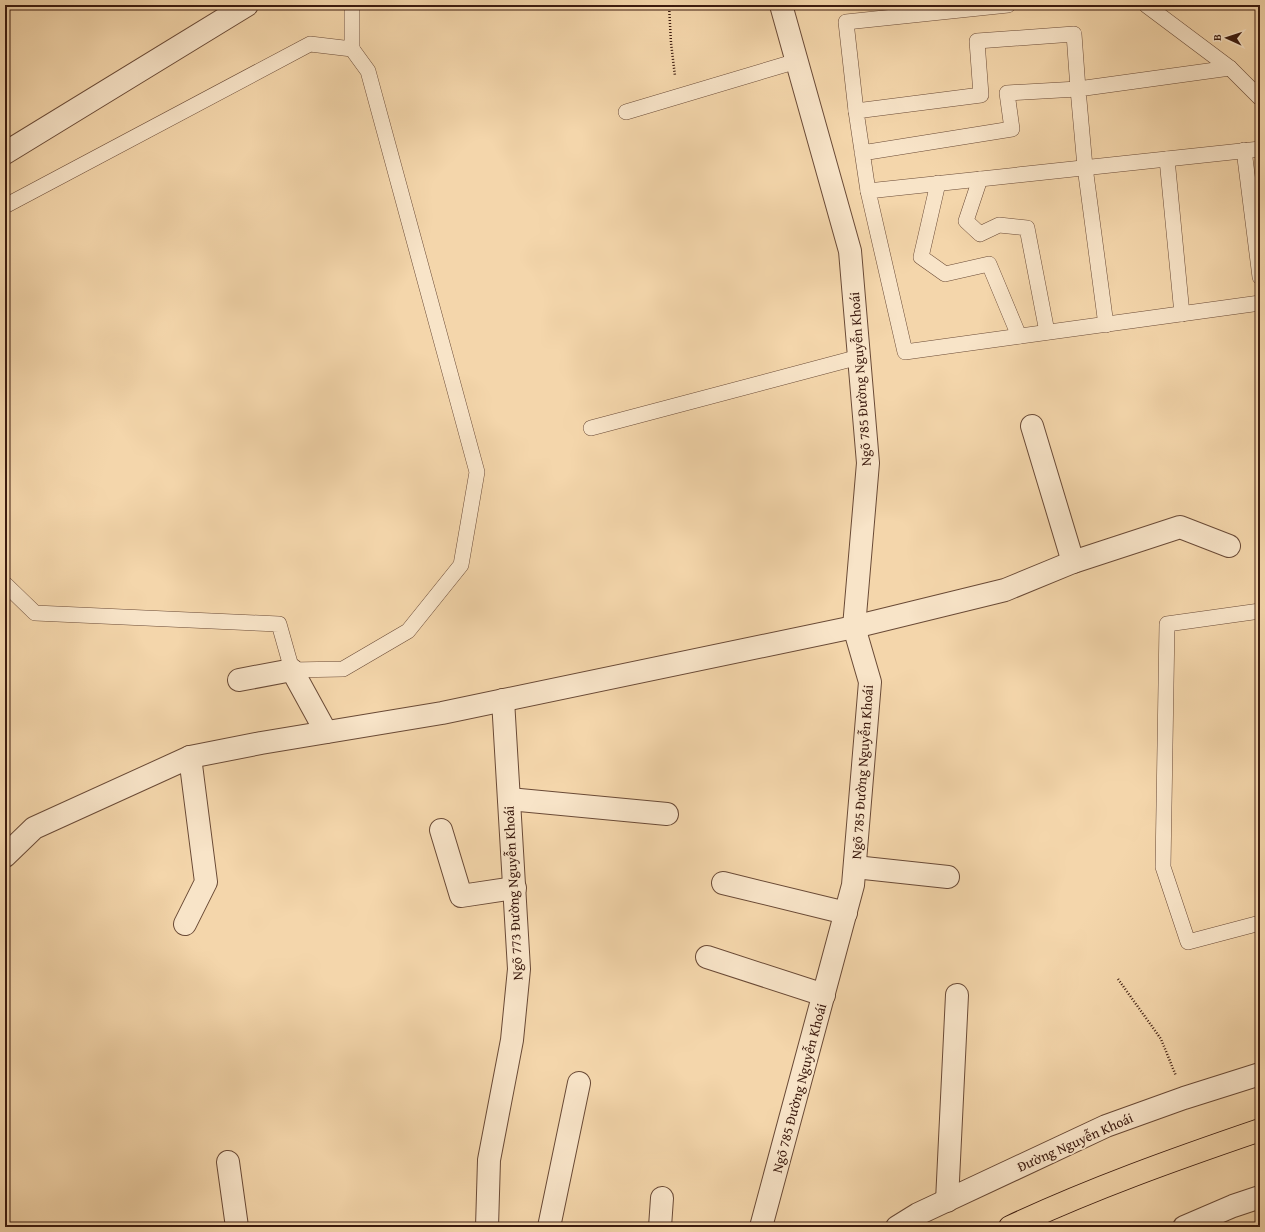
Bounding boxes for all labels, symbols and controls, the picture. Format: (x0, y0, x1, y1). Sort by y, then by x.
north arrow (1207, 18, 1247, 58)
text: B (1209, 33, 1225, 41)
street label: Ngõ 785 Đường Nguyễn Khoái (844, 291, 876, 467)
street label: Ngõ 785 Đường Nguyễn Khoái (846, 684, 878, 860)
street label: Ngõ 773 Đường Nguyễn Khoái (498, 805, 528, 981)
street label: Ngõ 785 Đường Nguyễn Khoái (767, 1001, 831, 1175)
street label: Đường Nguyễn Khoái (1014, 1107, 1136, 1177)

